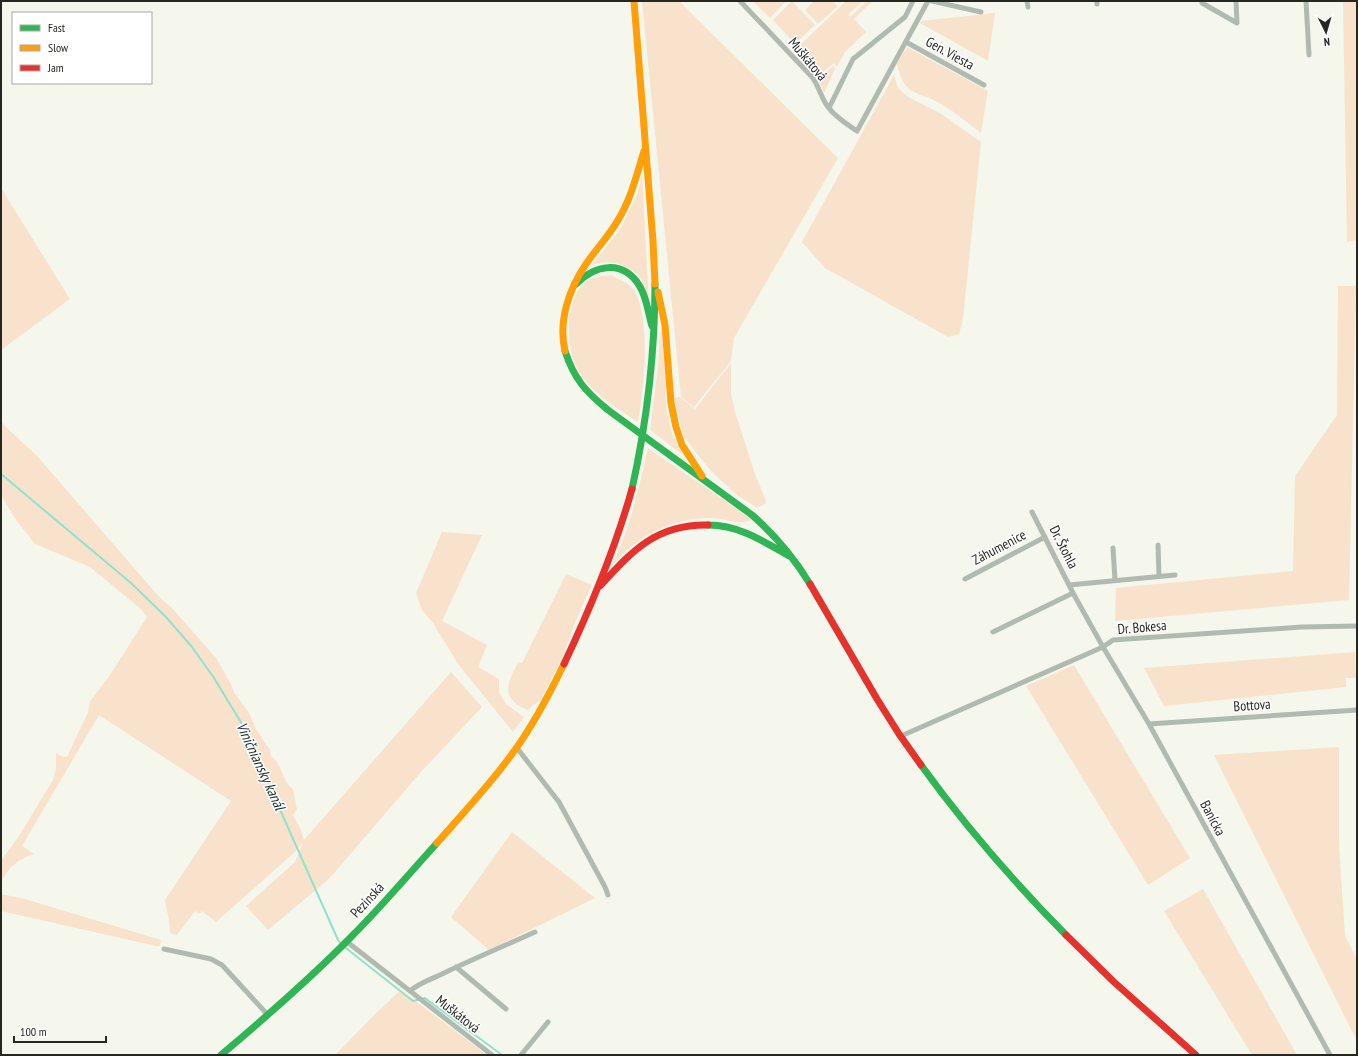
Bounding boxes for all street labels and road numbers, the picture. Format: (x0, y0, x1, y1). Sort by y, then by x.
street label: Gen. Viesta (923, 32, 977, 74)
street label: Muškátová (785, 34, 831, 84)
street label: Dr. Štohla (1046, 523, 1082, 571)
street label: Záhumenice (969, 525, 1029, 569)
street label: Dr. Bokesa (1117, 616, 1167, 638)
street label: Bottova (1233, 695, 1271, 715)
street label: Banícka (1196, 797, 1230, 839)
street label: Pezinská (346, 879, 388, 921)
street label: Muškátová (432, 991, 484, 1037)

